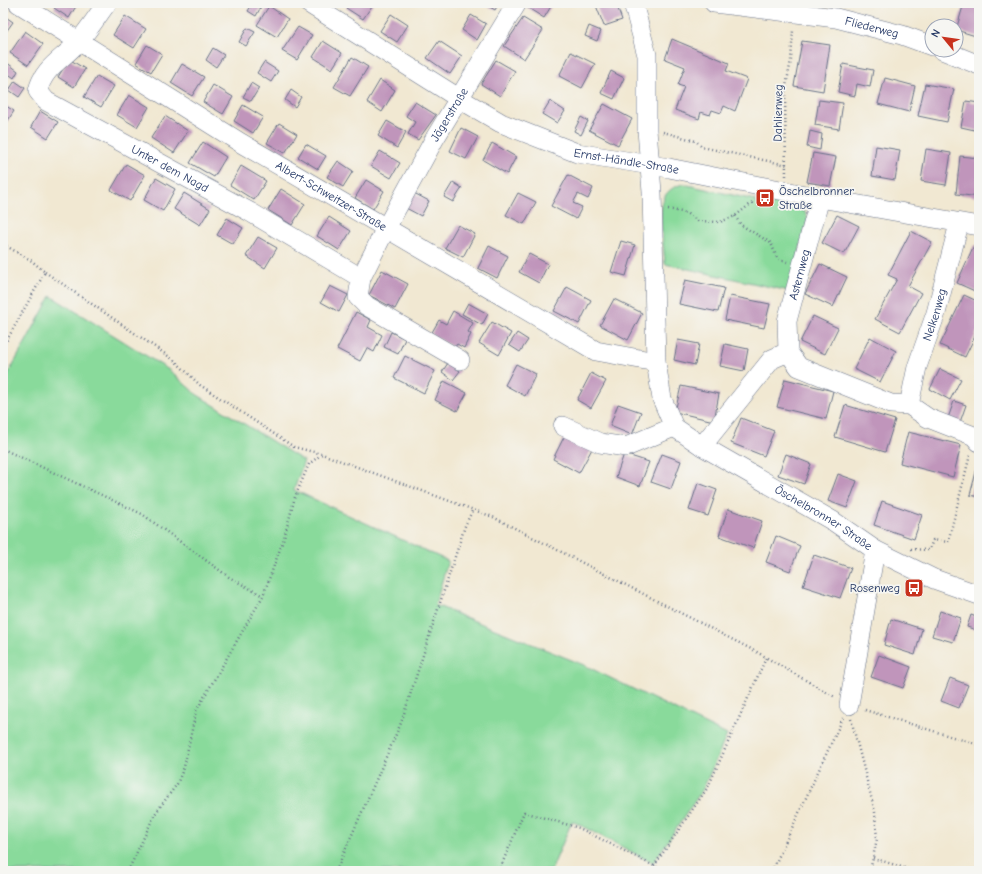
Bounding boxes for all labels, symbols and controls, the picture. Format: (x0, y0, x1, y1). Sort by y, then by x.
street label: Fliederweg (844, 14, 900, 41)
north arrow (924, 18, 964, 58)
text: N (928, 27, 943, 40)
street label: Dahlienweg (770, 84, 786, 142)
street label: Jägerstraße (428, 85, 471, 144)
street label: Unter dem Nagd (129, 142, 211, 195)
street label: Ernst-Händle-Straße (573, 146, 680, 177)
street label: Albert-Schweitzer-Straße (273, 158, 389, 234)
place label: Öschelbronner Straße (779, 184, 854, 212)
bus stop icon: Öschelbronner Straße (754, 187, 776, 209)
street label: Asternweg (786, 248, 813, 302)
street label: Nelkenweg (920, 287, 949, 343)
street label: Öschelbronner Straße (772, 482, 875, 553)
bus stop icon: Rosenweg (903, 577, 925, 599)
place label: Rosenweg (850, 581, 900, 595)

